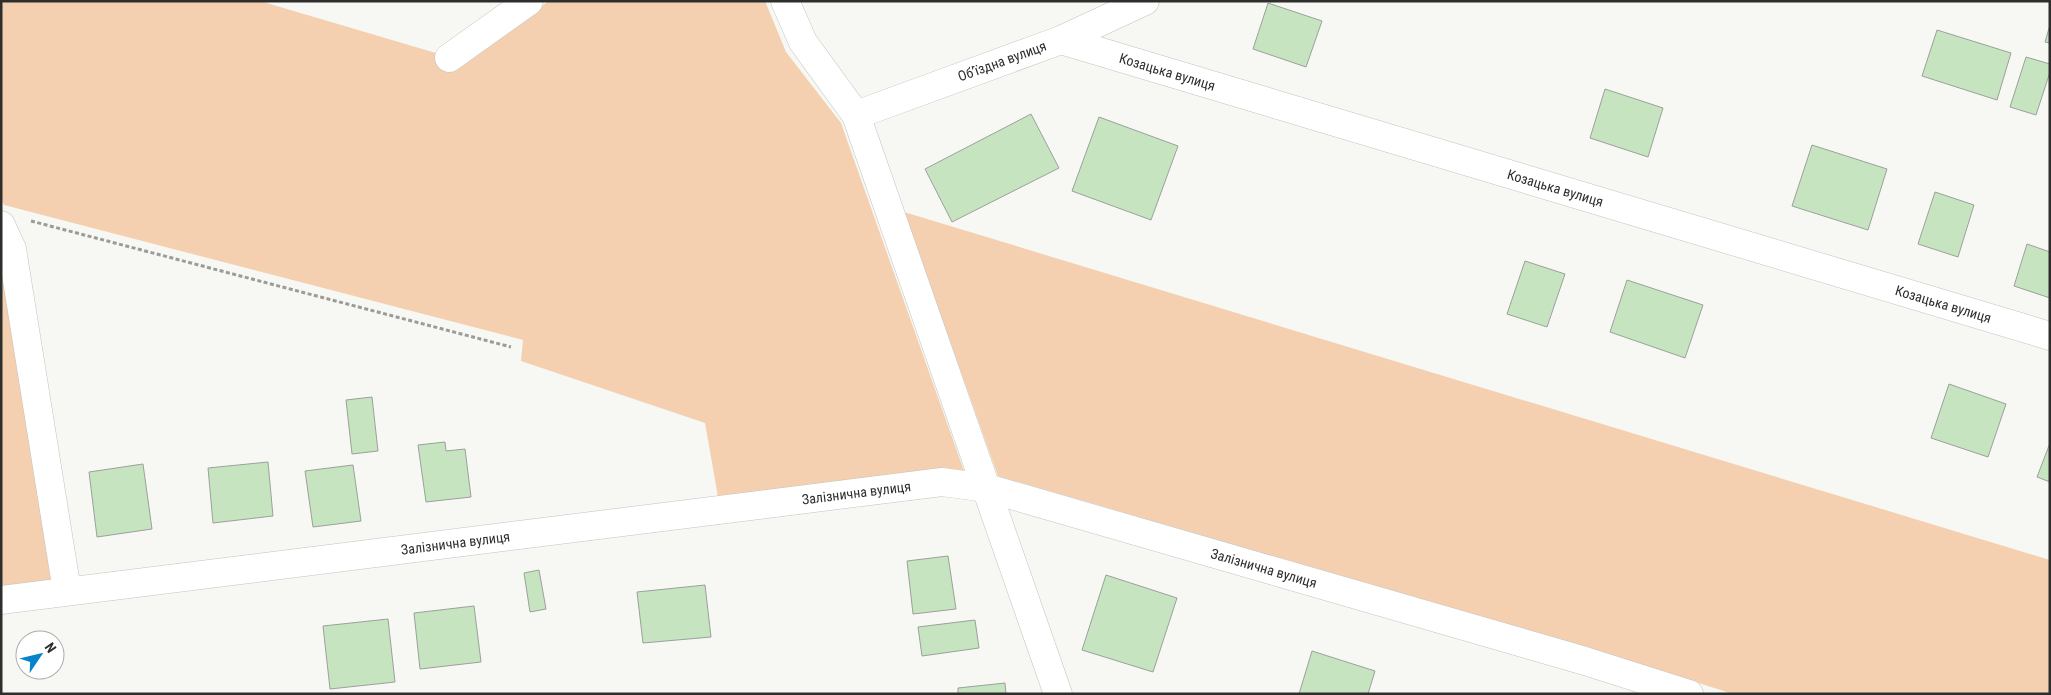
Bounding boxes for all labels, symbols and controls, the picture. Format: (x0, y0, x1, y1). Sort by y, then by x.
street label: Обʼїздна вулиця (956, 38, 1048, 84)
street label: Козацька вулиця (1117, 50, 1217, 94)
street label: Козацька вулиця (1505, 166, 1605, 210)
street label: Козацька вулиця (1893, 282, 1993, 326)
street label: Залізнична вулиця (801, 478, 912, 508)
street label: Залізнична вулиця (400, 528, 511, 558)
street label: Залізнична вулиця (1209, 545, 1319, 591)
north arrow (15, 630, 65, 680)
text: N (42, 639, 60, 656)

